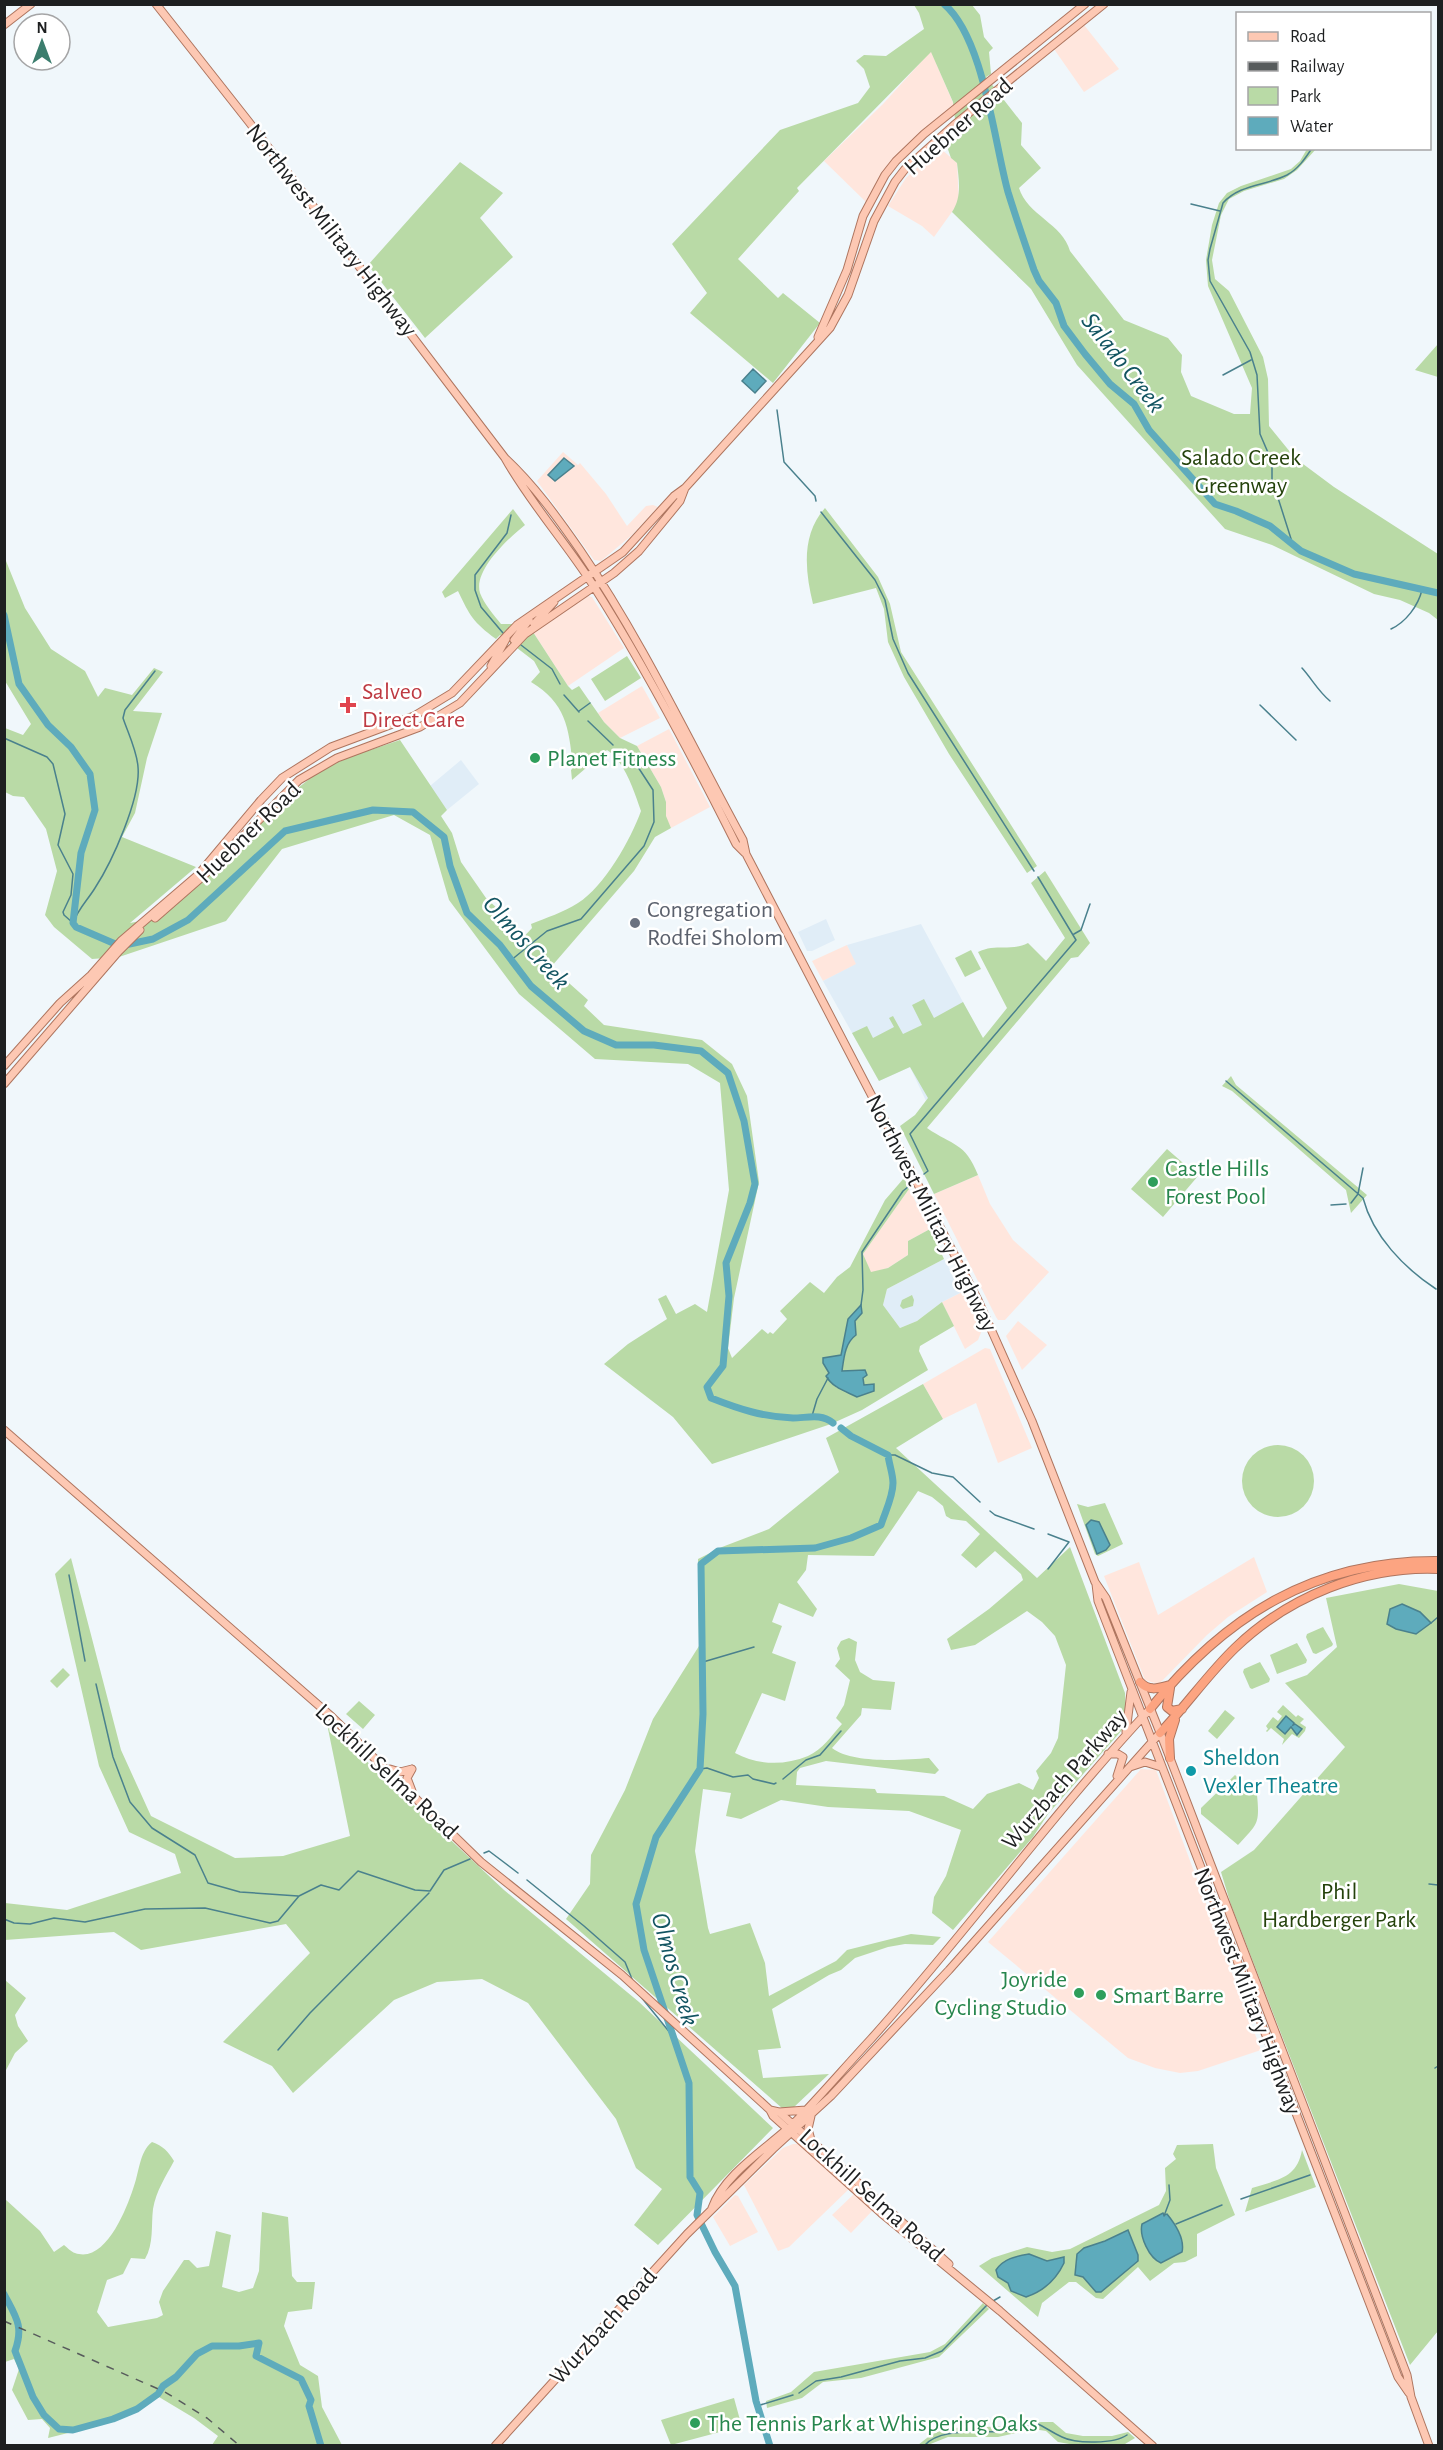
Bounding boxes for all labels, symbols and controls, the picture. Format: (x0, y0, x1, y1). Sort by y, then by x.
north arrow (12, 12, 72, 72)
legend (1236, 12, 1431, 150)
text: N (36, 20, 48, 36)
text: Road (1290, 28, 1326, 46)
text: Railway (1290, 58, 1345, 76)
street label: Huebner Road (900, 74, 1017, 180)
text: Park (1290, 88, 1322, 106)
text: Water (1290, 118, 1333, 136)
street label: Northwest Military Highway (241, 120, 421, 341)
water label: Salado Creek (1076, 308, 1170, 417)
park label: Salado Creek Greenway (1181, 446, 1301, 498)
place label: Salveo Direct Care (362, 680, 465, 732)
marker: Salveo Direct Care (339, 696, 357, 714)
place label: Planet Fitness (547, 747, 676, 771)
marker: Planet Fitness (528, 751, 542, 765)
street label: Huebner Road (192, 777, 305, 888)
water label: Olmos Creek (478, 891, 575, 995)
place label: Congregation Rodfei Sholom (647, 898, 783, 950)
marker: Congregation Rodfei Sholom (628, 916, 642, 930)
street label: Northwest Military Highway (861, 1091, 1001, 1336)
place label: Castle Hills Forest Pool (1165, 1157, 1269, 1209)
marker: Castle Hills Forest Pool (1146, 1175, 1160, 1189)
street label: Lockhill Selma Road (310, 1700, 462, 1844)
street label: Wurzbach Parkway (998, 1705, 1132, 1854)
place label: Sheldon Vexler Theatre (1203, 1746, 1338, 1798)
marker: Sheldon Vexler Theatre (1184, 1764, 1198, 1778)
street label: Northwest Military Highway (1189, 1865, 1305, 2118)
park label: Phil Hardberger Park (1262, 1880, 1416, 1932)
water label: Olmos Creek (647, 1910, 704, 2029)
place label: Joyride Cycling Studio (935, 1968, 1067, 2020)
place label: Smart Barre (1113, 1984, 1224, 2008)
marker: Joyride Cycling Studio (1072, 1986, 1086, 2000)
marker: Smart Barre (1094, 1988, 1108, 2002)
street label: Lockhill Selma Road (794, 2125, 948, 2267)
street label: Wurzbach Road (546, 2264, 662, 2389)
place label: The Tennis Park at Whispering Oaks (707, 2412, 1038, 2436)
marker: The Tennis Park at Whispering Oaks (688, 2416, 702, 2430)

